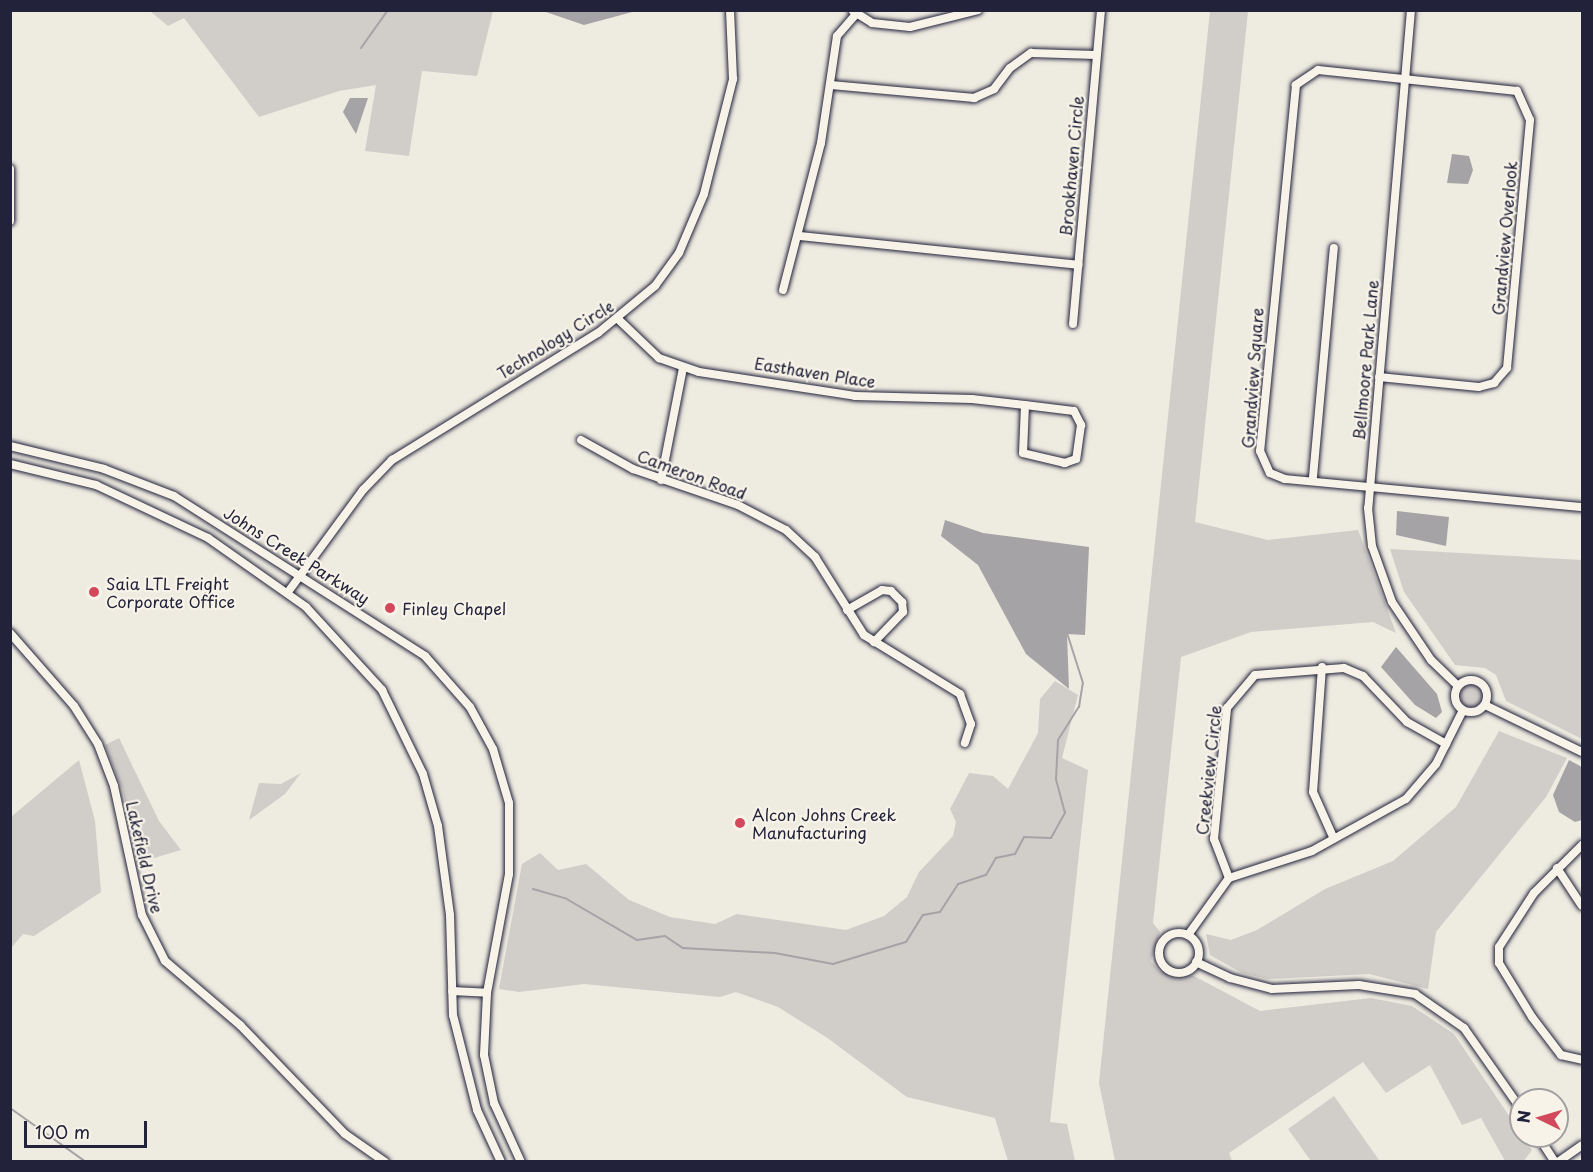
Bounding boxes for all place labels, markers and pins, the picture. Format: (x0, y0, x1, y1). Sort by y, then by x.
place label: Saia LTL Freight Corporate Office (106, 573, 236, 611)
marker: Saia LTL Freight Corporate Office (87, 585, 101, 599)
place label: Finley Chapel (402, 598, 506, 618)
marker: Finley Chapel (383, 601, 397, 615)
place label: Alcon Johns Creek Manufacturing (752, 804, 897, 842)
marker: Alcon Johns Creek Manufacturing (733, 816, 747, 830)

